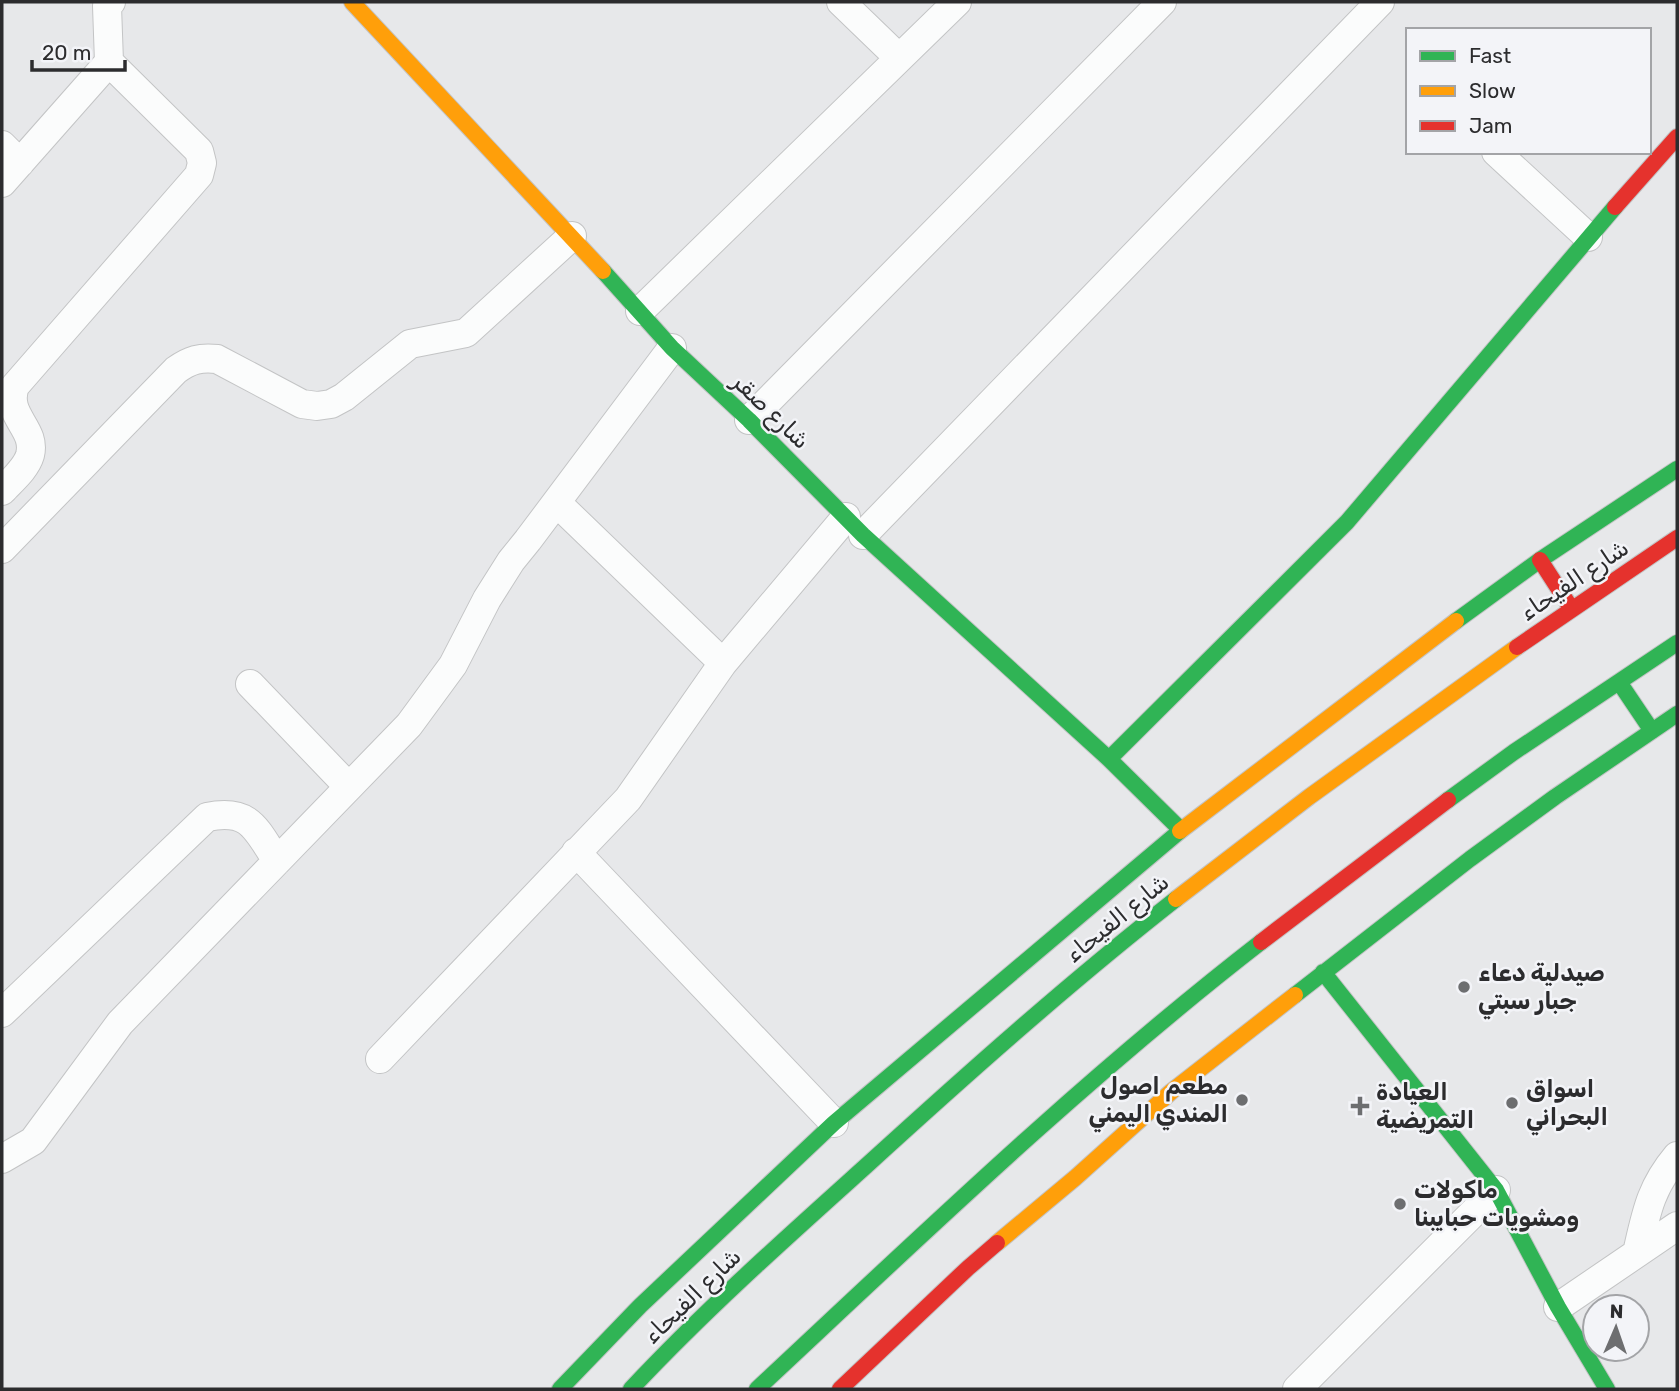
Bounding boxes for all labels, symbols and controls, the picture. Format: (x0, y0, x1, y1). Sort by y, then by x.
scale bar (32, 28, 124, 72)
legend (1406, 28, 1651, 154)
text: 20 m (42, 40, 91, 65)
text: Fast (1469, 43, 1511, 68)
text: Slow (1469, 78, 1516, 103)
text: Jam (1469, 113, 1513, 138)
street label: شارع صقر (724, 366, 815, 456)
street label: شارع الفيحاء (1514, 533, 1635, 628)
street label: شارع الفيحاء (1059, 868, 1176, 970)
place label: صيدلية دعاء جبار سبتي (1478, 959, 1605, 1020)
marker: صيدلية دعاء جبار سبتي (1456, 979, 1472, 995)
place label: مطعم اصول المندي اليمني (1088, 1072, 1228, 1133)
place label: اسواق البحراني (1526, 1075, 1608, 1136)
place label: العيادة التمريضية (1376, 1078, 1474, 1134)
marker: مطعم اصول المندي اليمني (1234, 1092, 1250, 1108)
marker: اسواق البحراني (1504, 1095, 1520, 1111)
marker: العيادة التمريضية (1350, 1096, 1370, 1116)
place label: ماكولات ومشويات حبايبنا (1414, 1176, 1579, 1232)
marker: ماكولات ومشويات حبايبنا (1392, 1196, 1408, 1212)
street label: شارع الفيحاء (637, 1242, 748, 1351)
north arrow (1581, 1293, 1651, 1363)
text: N (1609, 1300, 1624, 1323)

